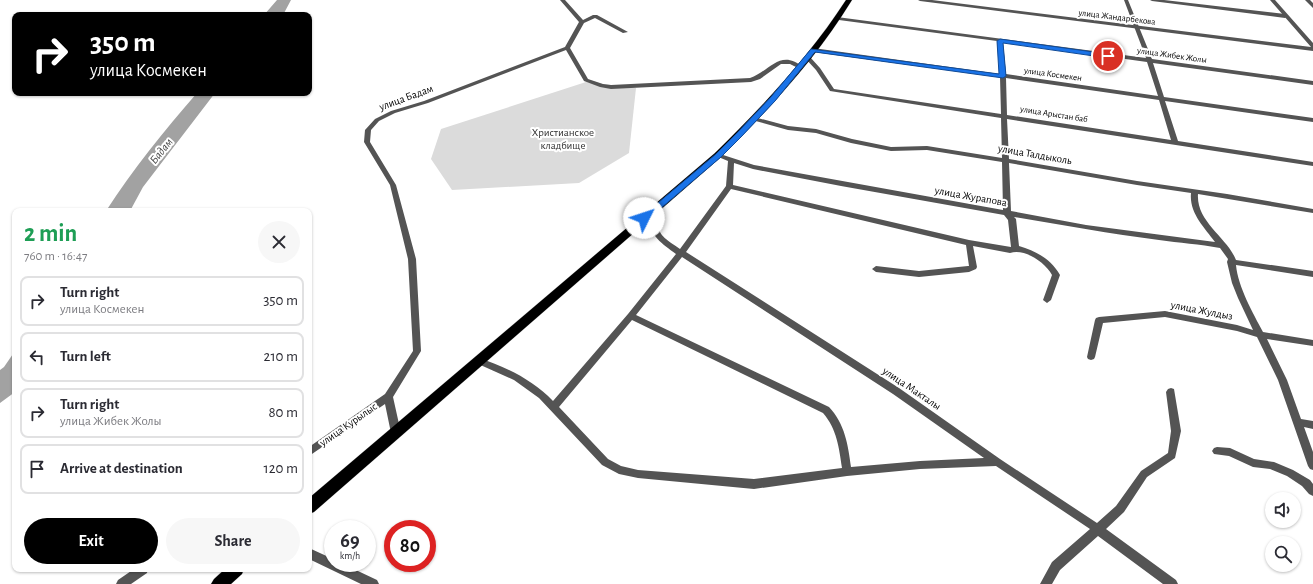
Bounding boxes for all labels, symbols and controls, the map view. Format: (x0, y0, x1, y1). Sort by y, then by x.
street label: улица Жандарбекова (1077, 8, 1156, 27)
icon: right (24, 28, 76, 80)
text: 350 m (90, 29, 156, 57)
pin (1091, 39, 1125, 73)
icon: arrive (1097, 45, 1119, 67)
street label: улица Жибек Жолы (1135, 46, 1207, 65)
text: улица Космекен (90, 62, 207, 80)
street label: улица Космекен (1022, 66, 1083, 83)
street label: улица Бадам (377, 83, 435, 113)
street label: улица Арыстан баб (1019, 105, 1089, 124)
park label: Христианское кладбище (532, 127, 594, 151)
water label: Бадам (147, 136, 175, 166)
street label: улица Талдыколь (996, 142, 1073, 166)
street label: улица Журапова (933, 185, 1008, 208)
position arrow (623, 197, 665, 239)
button: close (258, 221, 300, 263)
text: 2 min (24, 222, 77, 246)
text: 760 m · 16:47 (24, 250, 87, 263)
text: Turn right (60, 285, 119, 300)
icon: right (26, 290, 48, 312)
text: 350 m (263, 293, 298, 308)
street label: улица Жулдыз (1169, 299, 1234, 322)
text: улица Космекен (60, 303, 144, 316)
icon: left (26, 346, 48, 368)
text: Turn left (60, 349, 111, 364)
text: 210 m (264, 349, 298, 364)
street label: улица Макталы (880, 364, 943, 412)
text: Turn right (60, 397, 119, 412)
street label: улица Курылыс (317, 401, 379, 449)
icon: right (26, 402, 48, 424)
text: 80 m (268, 405, 298, 420)
text: улица Жибек Жолы (60, 415, 162, 428)
icon: arrive (26, 458, 48, 480)
text: Arrive at destination (60, 461, 183, 476)
text: 120 m (264, 461, 298, 476)
map controls (1265, 492, 1301, 572)
button: sound (1265, 492, 1301, 528)
button: Exit (24, 518, 158, 564)
button: Share (166, 518, 300, 564)
speed limit sign: 80 (384, 520, 436, 572)
text: 69 (340, 531, 360, 551)
button: search (1265, 536, 1301, 572)
text: km/h (340, 551, 360, 561)

